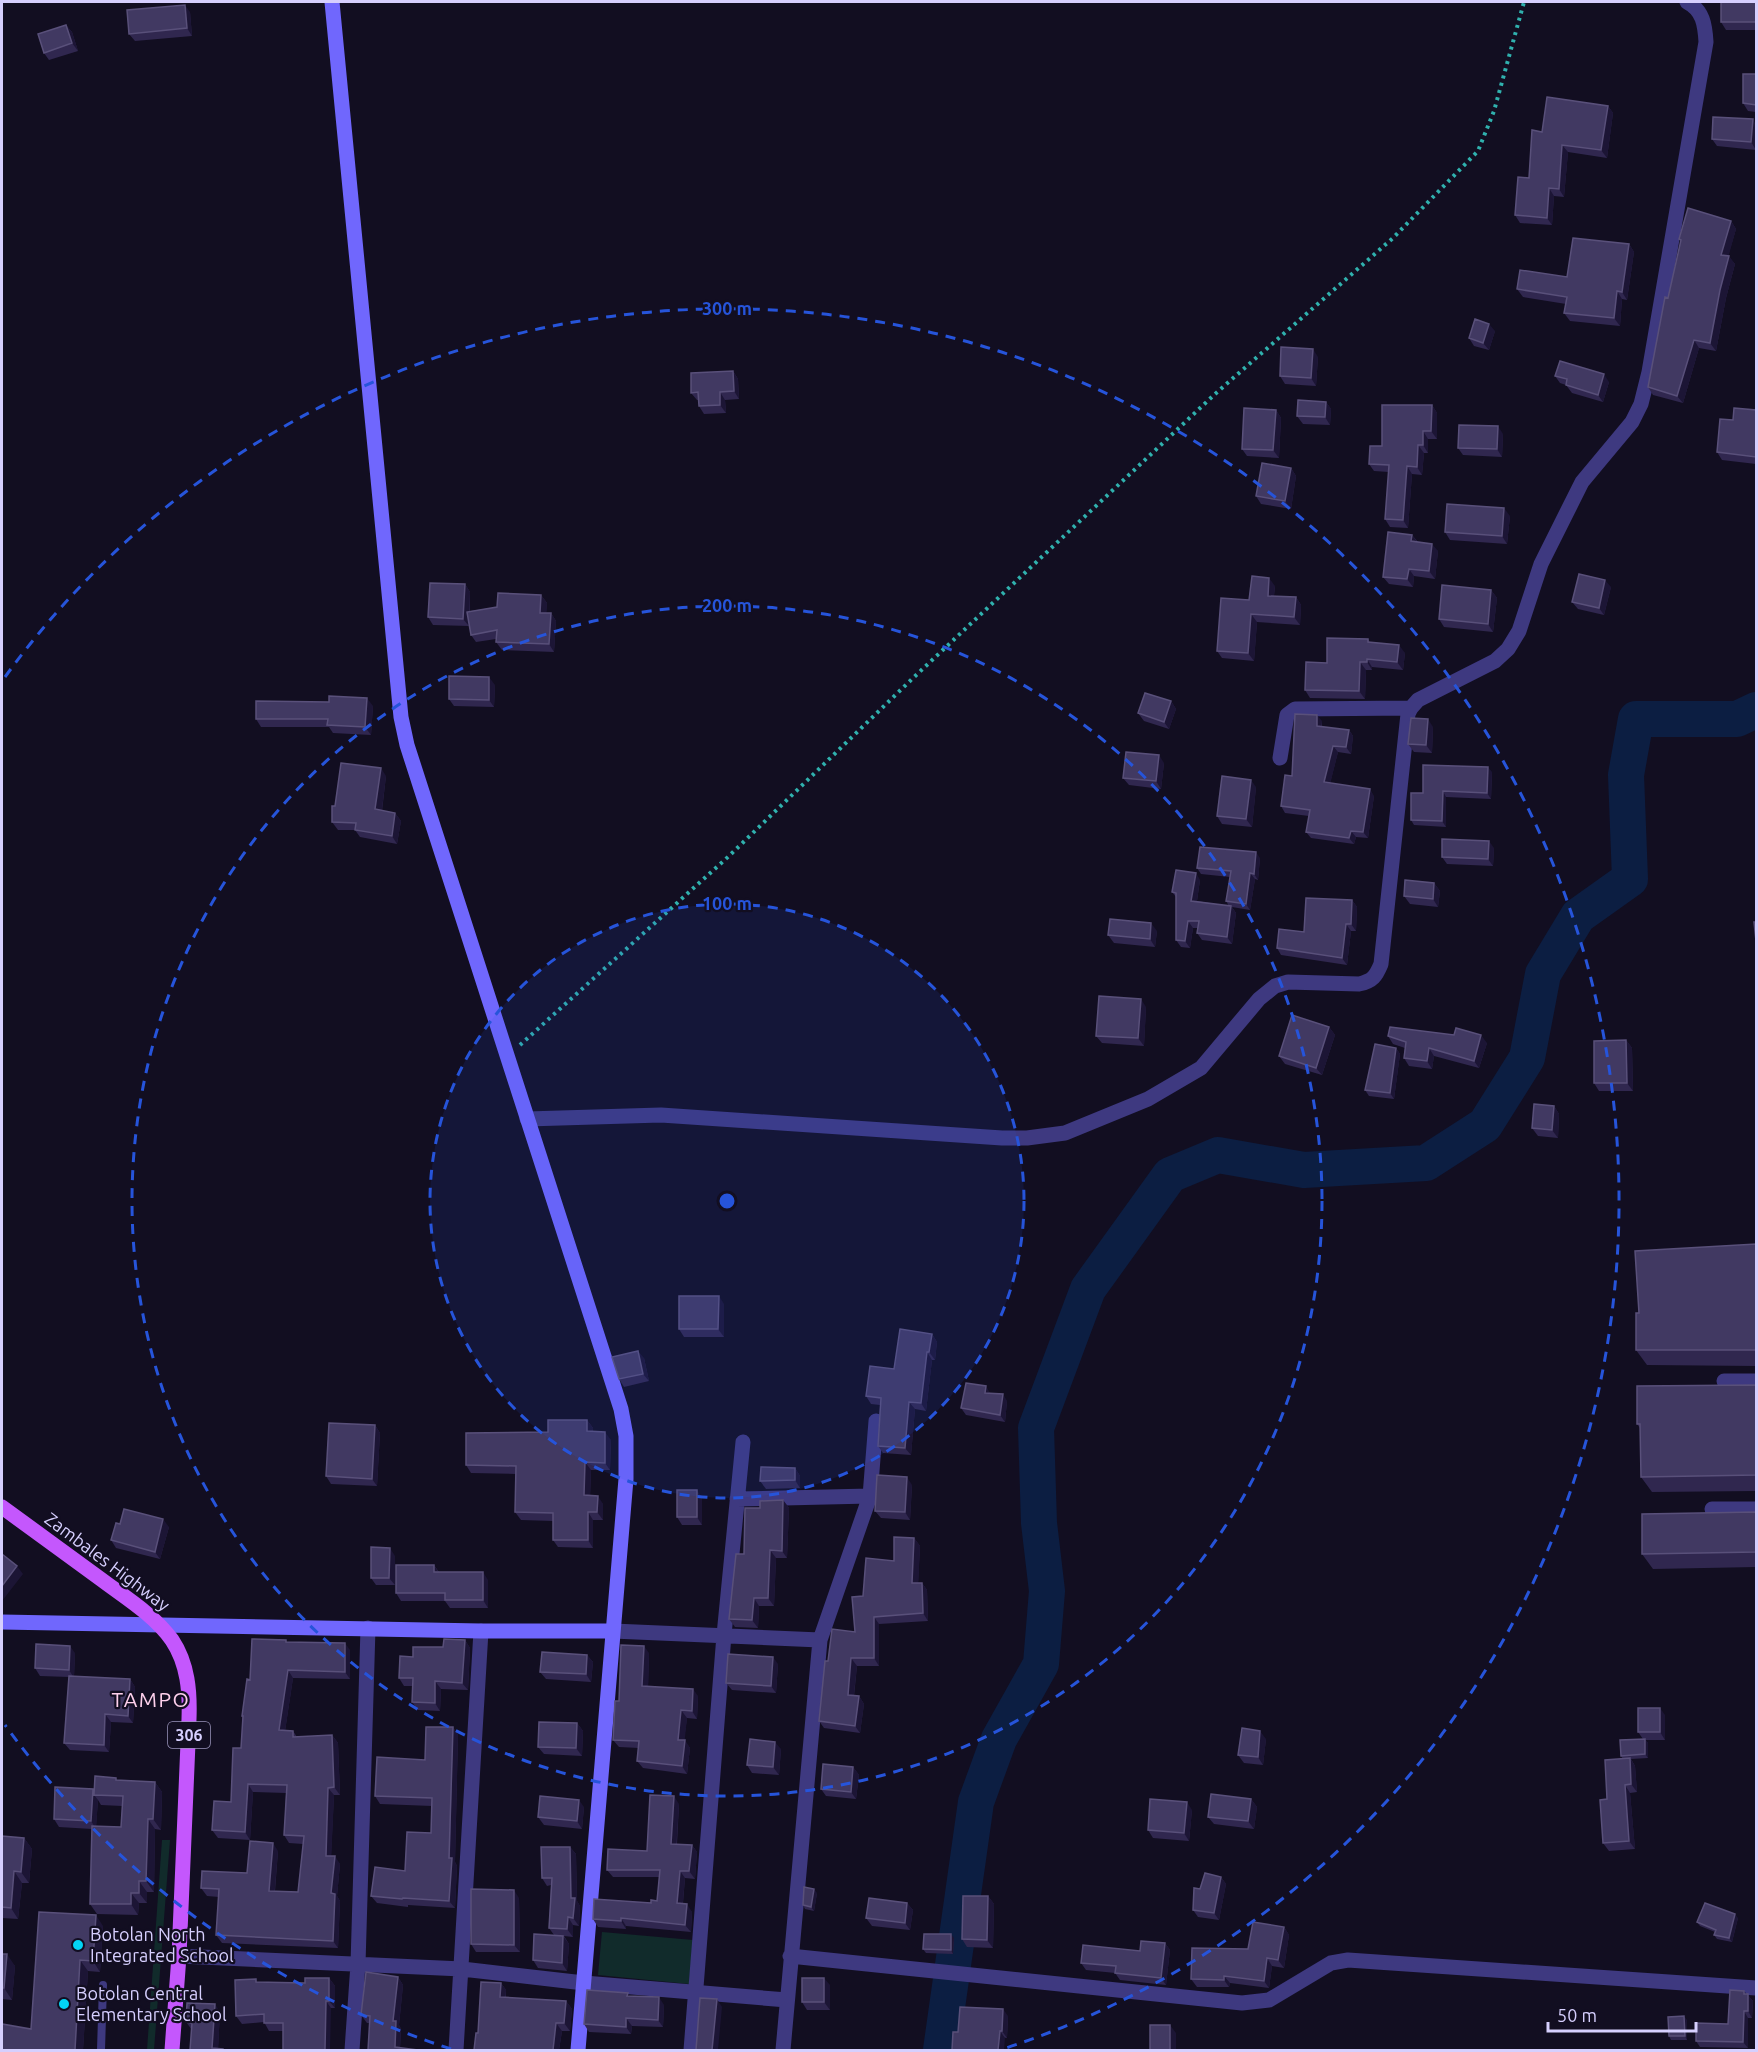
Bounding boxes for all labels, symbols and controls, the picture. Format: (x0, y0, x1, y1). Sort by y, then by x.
text: 300 m (702, 298, 752, 318)
text: 200 m (702, 595, 752, 615)
text: 100 m (702, 893, 752, 913)
centre of rings (717, 1191, 737, 1211)
street label: Zambales Highway (41, 1508, 174, 1615)
district label: TAMPO (112, 1687, 190, 1711)
road number: 306 (168, 1722, 210, 1748)
place label: Botolan North Integrated School (90, 1924, 234, 1965)
marker: Botolan North Integrated School (71, 1938, 85, 1952)
place label: Botolan Central Elementary School (76, 1983, 227, 2024)
scale bar (1548, 1995, 1696, 2033)
marker: Botolan Central Elementary School (57, 1997, 71, 2011)
text: 50 m (1557, 2005, 1597, 2025)

